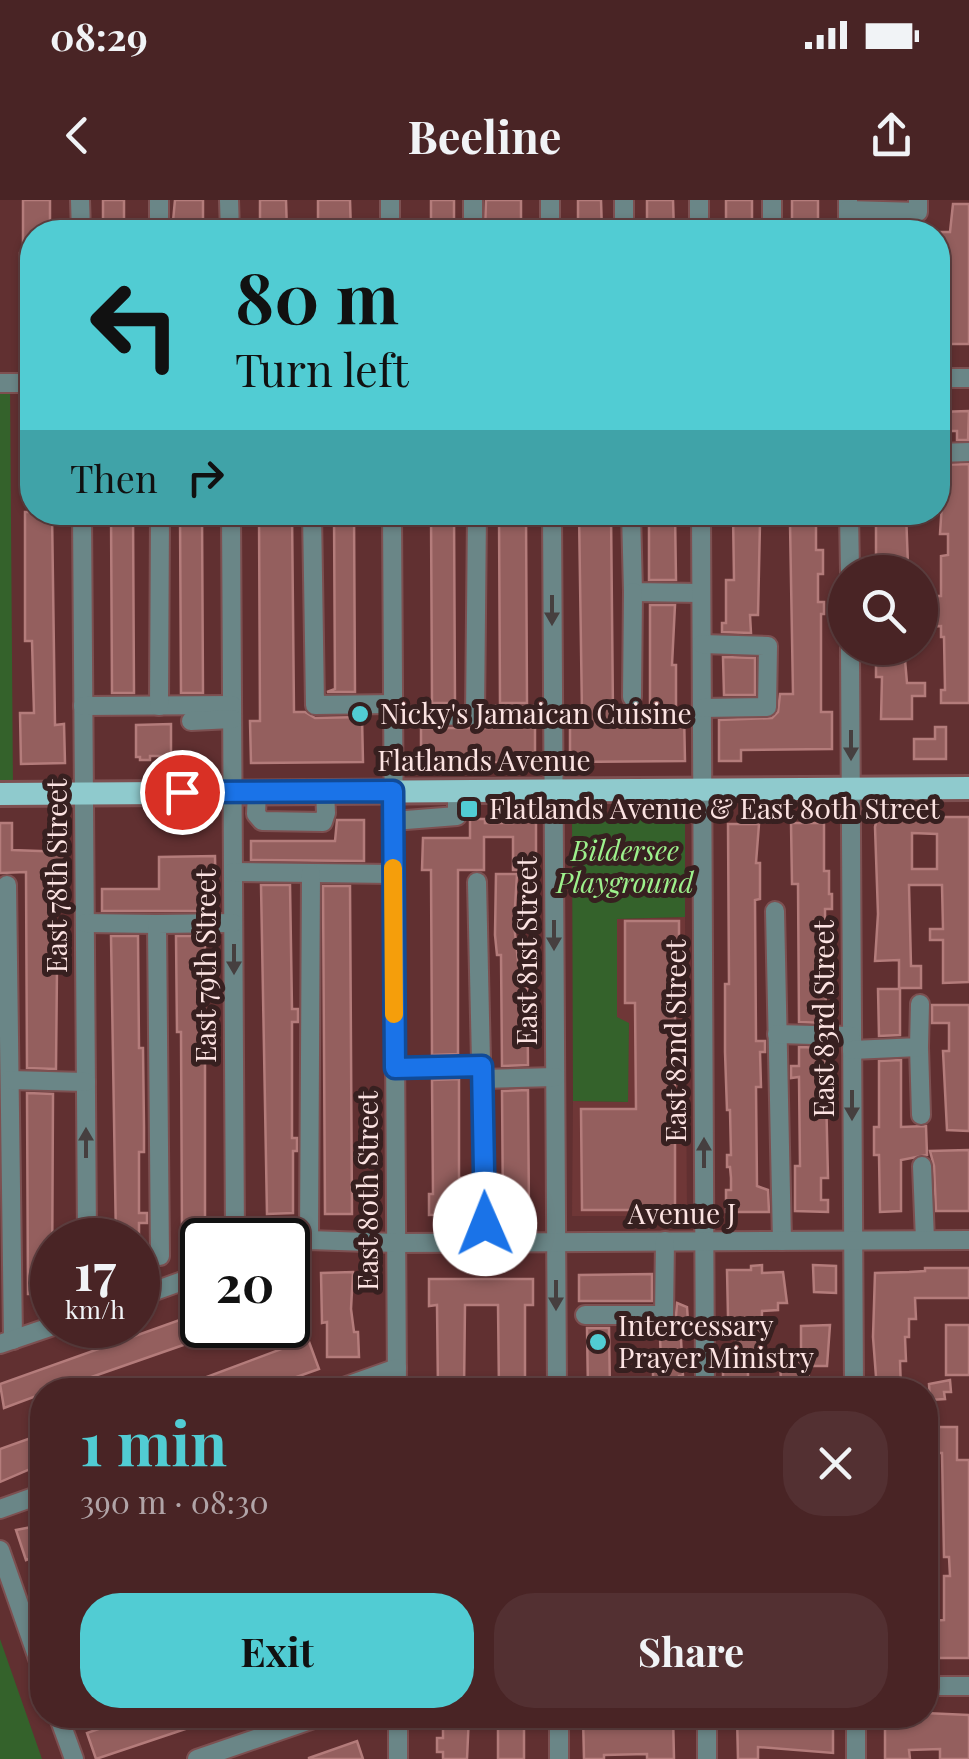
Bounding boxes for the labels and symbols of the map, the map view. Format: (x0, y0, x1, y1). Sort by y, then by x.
one-way arrow (544, 594, 560, 626)
place label: Nicky's Jamaican Cuisine (380, 694, 692, 731)
marker: Nicky's Jamaican Cuisine (349, 703, 371, 725)
one-way arrow (843, 729, 859, 761)
street label: Flatlands Avenue (377, 741, 591, 778)
pin (140, 750, 225, 835)
street label: East 78th Street (37, 778, 74, 973)
place label: Flatlands Avenue & East 80th Street (489, 789, 941, 826)
marker: Flatlands Avenue & East 80th Street (458, 798, 480, 820)
park label: Bildersee Playground (555, 831, 694, 900)
street label: East 81st Street (507, 855, 544, 1045)
street label: East 79th Street (186, 868, 223, 1063)
one-way arrow (546, 919, 562, 951)
street label: East 83rd Street (804, 919, 841, 1118)
street label: East 82nd Street (656, 938, 693, 1143)
one-way arrow (226, 944, 242, 976)
one-way arrow (844, 1089, 860, 1121)
street label: East 80th Street (348, 1090, 385, 1291)
one-way arrow (78, 1126, 94, 1158)
one-way arrow (696, 1136, 712, 1168)
position arrow (433, 1172, 537, 1276)
street label: Avenue J (627, 1194, 736, 1231)
speed limit sign: 20 (180, 1218, 310, 1348)
one-way arrow (548, 1279, 564, 1311)
place label: Intercessary Prayer Ministry (618, 1306, 814, 1375)
marker: Intercessary Prayer Ministry (587, 1331, 609, 1353)

